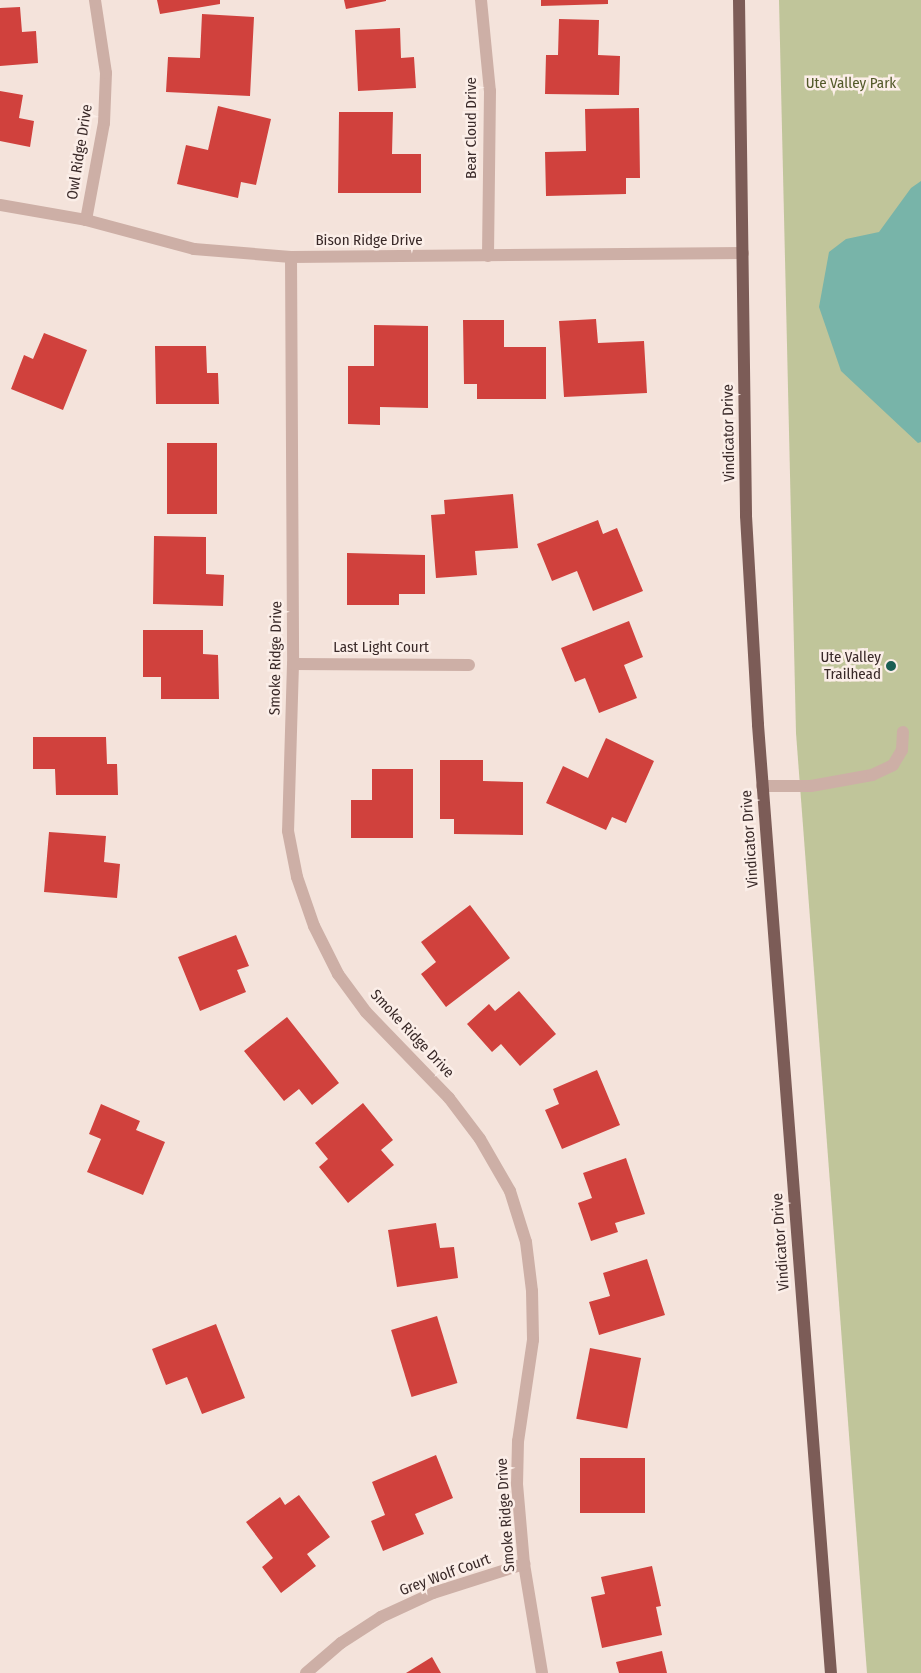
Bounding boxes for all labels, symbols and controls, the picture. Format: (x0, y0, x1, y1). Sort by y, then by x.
park label: Ute Valley Park (806, 75, 896, 93)
street label: Bear Cloud Drive (463, 77, 481, 179)
street label: Owl Ridge Drive (64, 103, 96, 201)
street label: Bison Ridge Drive (315, 232, 423, 250)
street label: Vindicator Drive (719, 384, 739, 482)
street label: Smoke Ridge Drive (266, 601, 286, 715)
street label: Last Light Court (333, 639, 429, 657)
place label: Ute Valley Trailhead (820, 648, 881, 683)
marker: Ute Valley Trailhead (885, 660, 897, 672)
street label: Vindicator Drive (738, 790, 762, 888)
street label: Smoke Ridge Drive (366, 986, 458, 1082)
street label: Vindicator Drive (769, 1193, 793, 1291)
street label: Smoke Ridge Drive (493, 1457, 519, 1573)
street label: Grey Wolf Court (397, 1550, 493, 1600)

